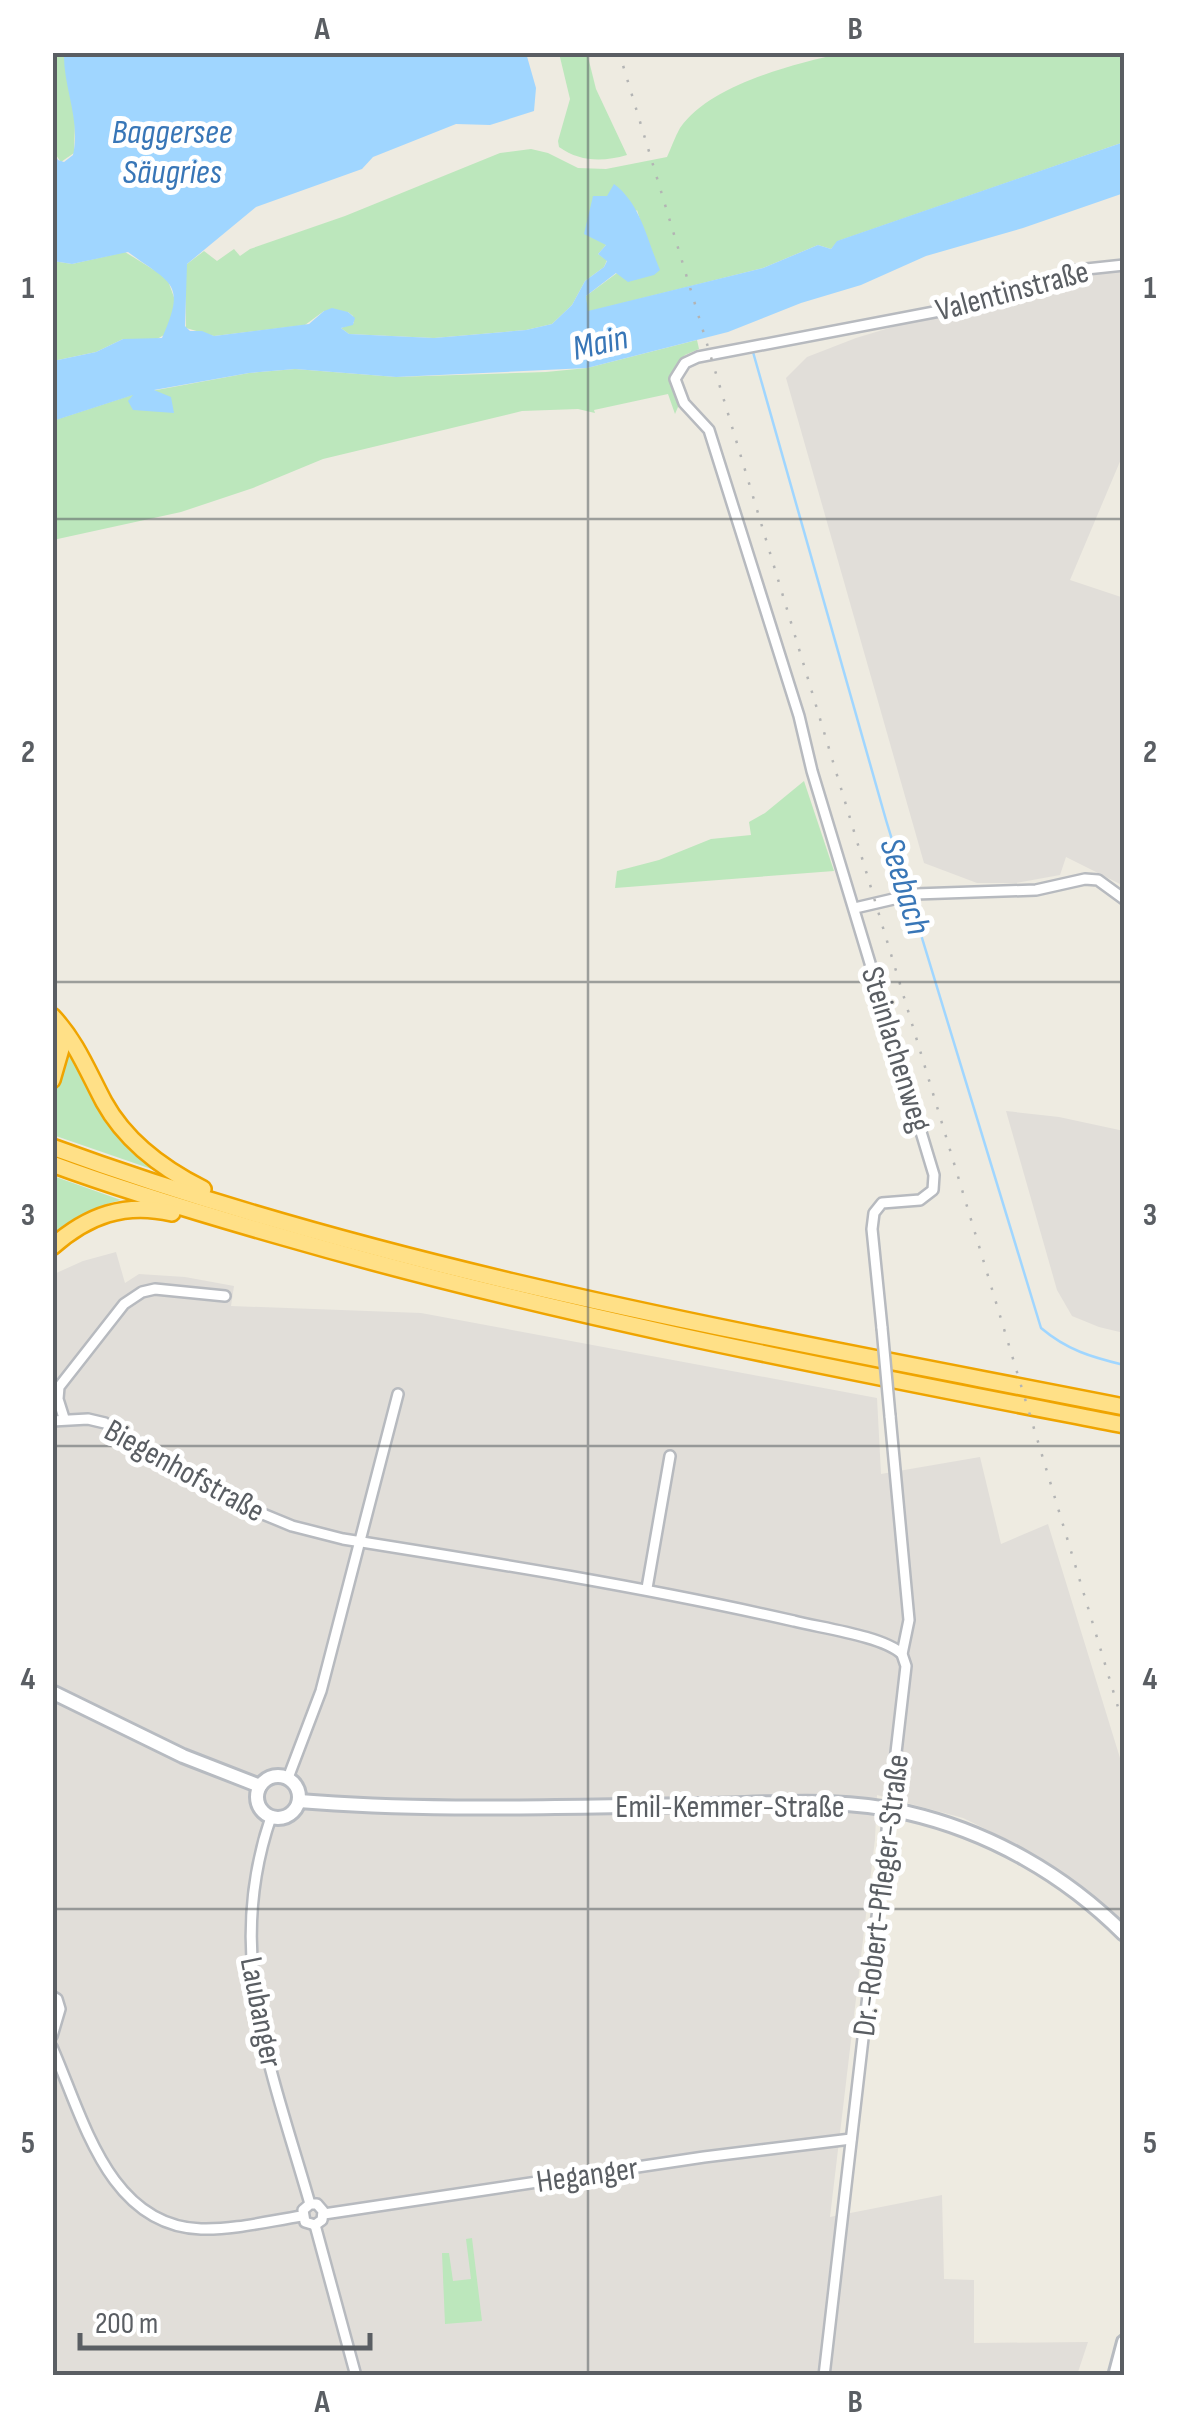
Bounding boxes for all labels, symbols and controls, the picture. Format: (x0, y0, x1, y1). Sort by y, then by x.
text: A (313, 10, 330, 49)
text: B (847, 10, 863, 49)
water label: Baggersee Säugries (112, 111, 233, 194)
street label: Valentinstraße (932, 252, 1093, 331)
text: 1 (22, 269, 35, 308)
text: 1 (1144, 269, 1157, 308)
water label: Main (568, 316, 632, 371)
text: 2 (21, 733, 35, 772)
text: 2 (1143, 733, 1157, 772)
water label: Seebach (870, 833, 940, 940)
street label: Steinlachenweg (852, 962, 939, 1137)
text: 3 (21, 1196, 35, 1235)
text: 3 (1143, 1196, 1157, 1235)
street label: Biegenhofstraße (97, 1411, 271, 1531)
text: 4 (21, 1660, 36, 1699)
text: 4 (1143, 1660, 1158, 1699)
street label: Dr.-Robert-Pfleger-Straße (845, 1752, 918, 2038)
street label: Emil-Kemmer-Straße (615, 1788, 845, 1827)
street label: Laubanger (231, 1954, 290, 2071)
text: 5 (21, 2124, 35, 2163)
text: 5 (1143, 2124, 1157, 2163)
street label: Heganger (534, 2149, 641, 2202)
scale bar (80, 2288, 370, 2350)
text: 200 m (95, 2306, 158, 2342)
text: A (313, 2383, 330, 2422)
text: B (847, 2383, 863, 2422)

